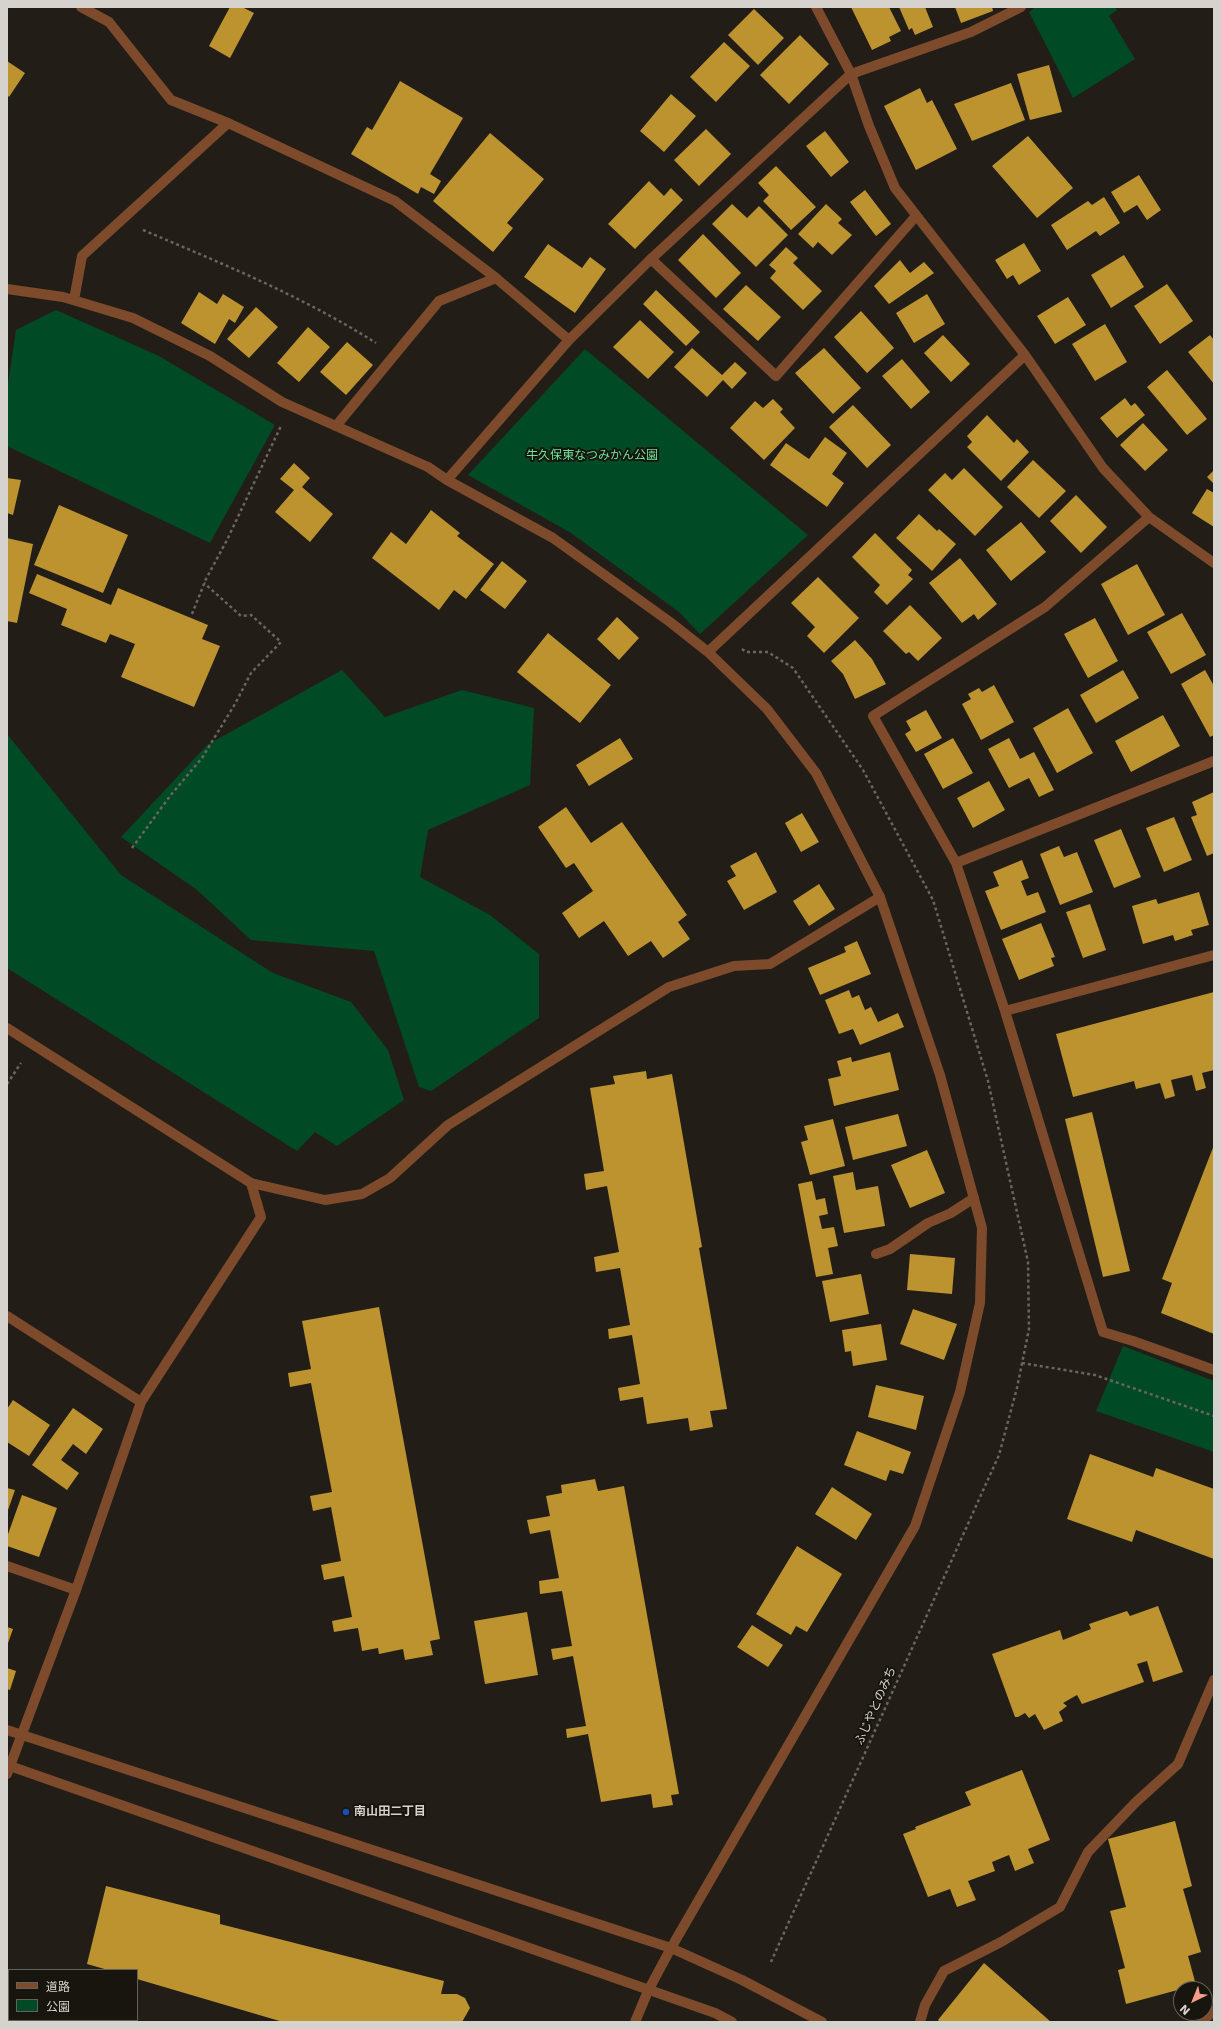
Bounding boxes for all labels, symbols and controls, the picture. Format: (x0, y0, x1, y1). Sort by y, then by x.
park label: 牛久保東なつみかん公園 (526, 449, 658, 463)
street label: ふじやとのみち (852, 1665, 900, 1747)
place label: 南山田二丁目 (354, 1805, 426, 1819)
marker: 南山田二丁目 (341, 1807, 351, 1817)
legend (8, 1969, 138, 2021)
text: 道路 (46, 1980, 70, 1994)
north arrow (1173, 1981, 1213, 2021)
text: 公園 (46, 2000, 70, 2014)
text: N (1177, 2002, 1193, 2017)

